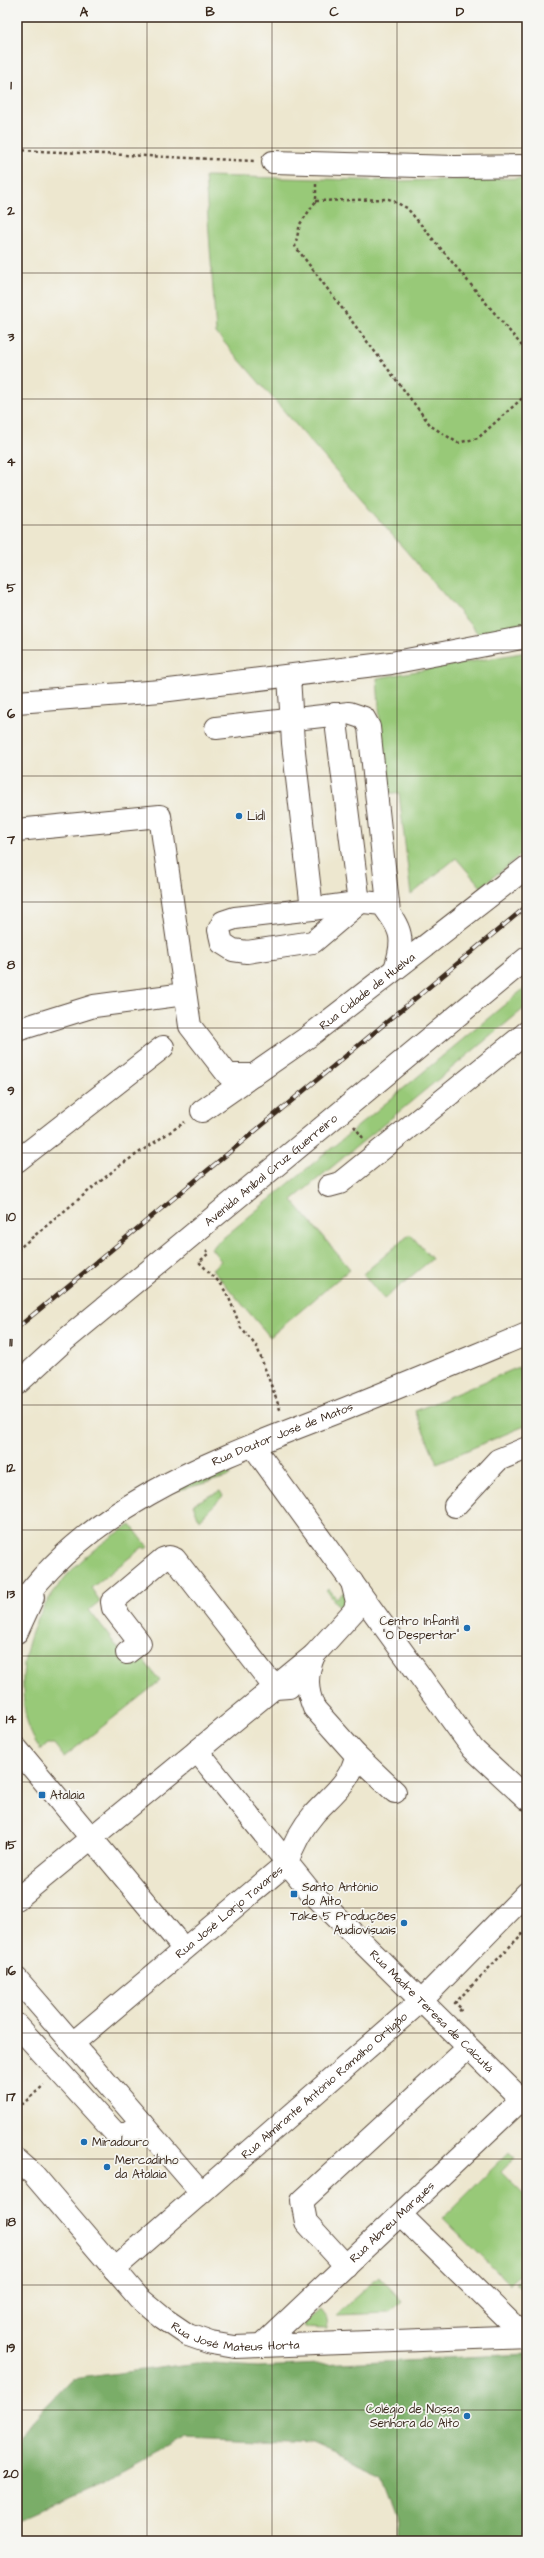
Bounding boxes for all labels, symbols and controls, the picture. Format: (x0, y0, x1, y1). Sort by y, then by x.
text: A (80, 3, 89, 21)
text: B (205, 3, 215, 21)
text: C (329, 3, 339, 21)
text: D (456, 3, 465, 21)
text: 1 (10, 76, 12, 94)
text: 2 (6, 202, 15, 220)
text: 3 (7, 328, 15, 346)
text: 4 (7, 453, 16, 471)
text: 5 (6, 579, 16, 597)
text: 6 (7, 705, 16, 723)
place label: Lidl (247, 808, 265, 825)
marker: Lidl (234, 811, 244, 821)
text: 7 (6, 831, 16, 849)
street label: Rua Cidade de Huelva (316, 949, 419, 1034)
text: 8 (7, 956, 16, 974)
text: 9 (7, 1082, 15, 1100)
street label: Avenida Aníbal Cruz Guerreiro (201, 1110, 341, 1231)
text: 10 (6, 1208, 17, 1226)
text: 11 (9, 1333, 13, 1351)
street label: Rua Doutor José de Matos (209, 1398, 356, 1470)
text: 12 (6, 1459, 16, 1477)
text: 13 (7, 1585, 16, 1603)
place label: Centro Infantil "O Despertar" (379, 1613, 459, 1644)
marker: Centro Infantil "O Despertar" (462, 1623, 472, 1633)
text: 14 (6, 1710, 16, 1728)
place label: Atalaia (50, 1787, 85, 1804)
marker: Atalaia (37, 1790, 47, 1800)
text: 15 (6, 1836, 17, 1854)
street label: Rua José Lorjo Tavares (172, 1862, 287, 1963)
place label: Santo António do Alto (302, 1879, 378, 1910)
marker: Santo António do Alto (289, 1889, 299, 1899)
place label: Take 5 Produções Audiovisuais (290, 1908, 396, 1939)
marker: Take 5 Produções Audiovisuais (399, 1918, 409, 1928)
street label: Rua Madre Teresa de Calcutá (366, 1946, 497, 2077)
text: 16 (6, 1962, 17, 1980)
street label: Rua Almirante António Ramalho Ortigão (238, 2008, 412, 2163)
text: 17 (6, 2088, 17, 2106)
place label: Miradouro (92, 2134, 149, 2151)
marker: Miradouro (79, 2137, 89, 2147)
place label: Mercadinho da Atalaia (115, 2152, 179, 2183)
marker: Mercadinho da Atalaia (102, 2162, 112, 2172)
street label: Rua Abreu Marques (346, 2178, 439, 2267)
text: 18 (6, 2213, 17, 2231)
street label: Rua José Mateus Horta (167, 2318, 300, 2356)
text: 19 (6, 2339, 16, 2357)
place label: Colégio de Nossa Senhora do Alto (366, 2401, 459, 2432)
marker: Colégio de Nossa Senhora do Alto (462, 2411, 472, 2421)
text: 20 (2, 2465, 20, 2483)

